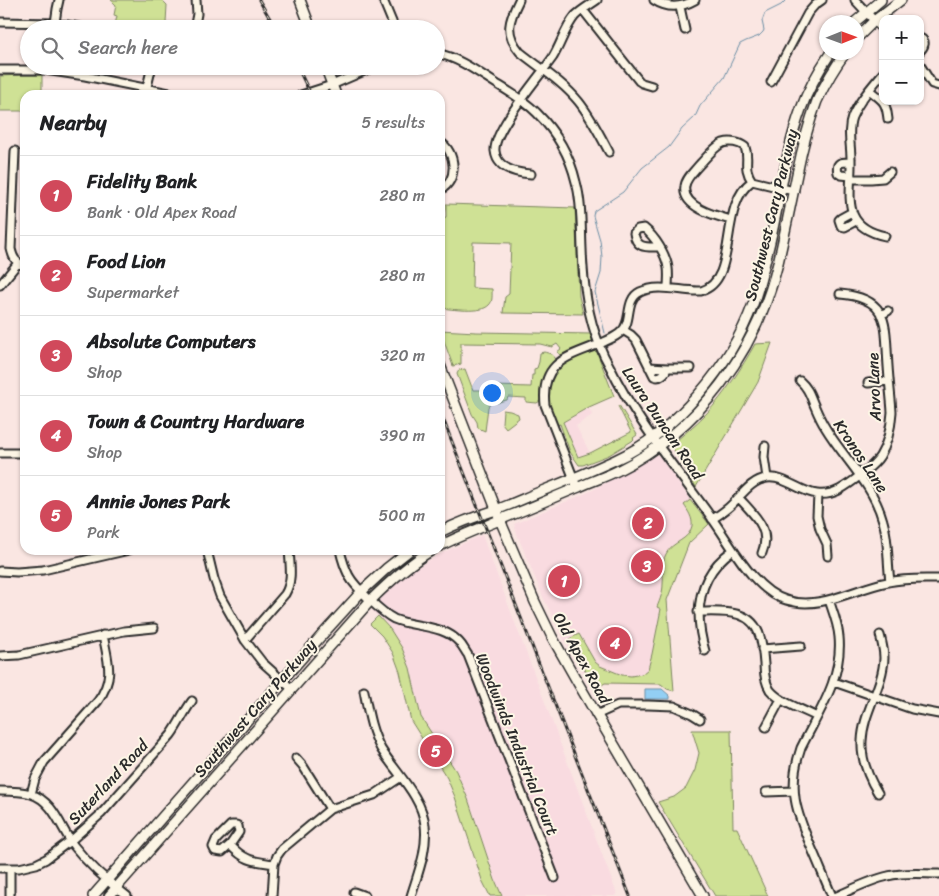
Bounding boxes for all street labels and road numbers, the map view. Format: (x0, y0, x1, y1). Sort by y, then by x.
street label: Southwest Cary Parkway (736, 125, 807, 304)
street label: Arvo Lane (858, 352, 890, 423)
street label: Laura Duncan Road (614, 360, 713, 487)
street label: Kronos Lane (825, 413, 897, 499)
street label: Old Apex Road (545, 607, 620, 711)
street label: Southwest Cary Parkway (186, 631, 324, 784)
street label: Woodwinds Industrial Court (467, 648, 567, 840)
street label: Suterland Road (60, 731, 157, 832)

